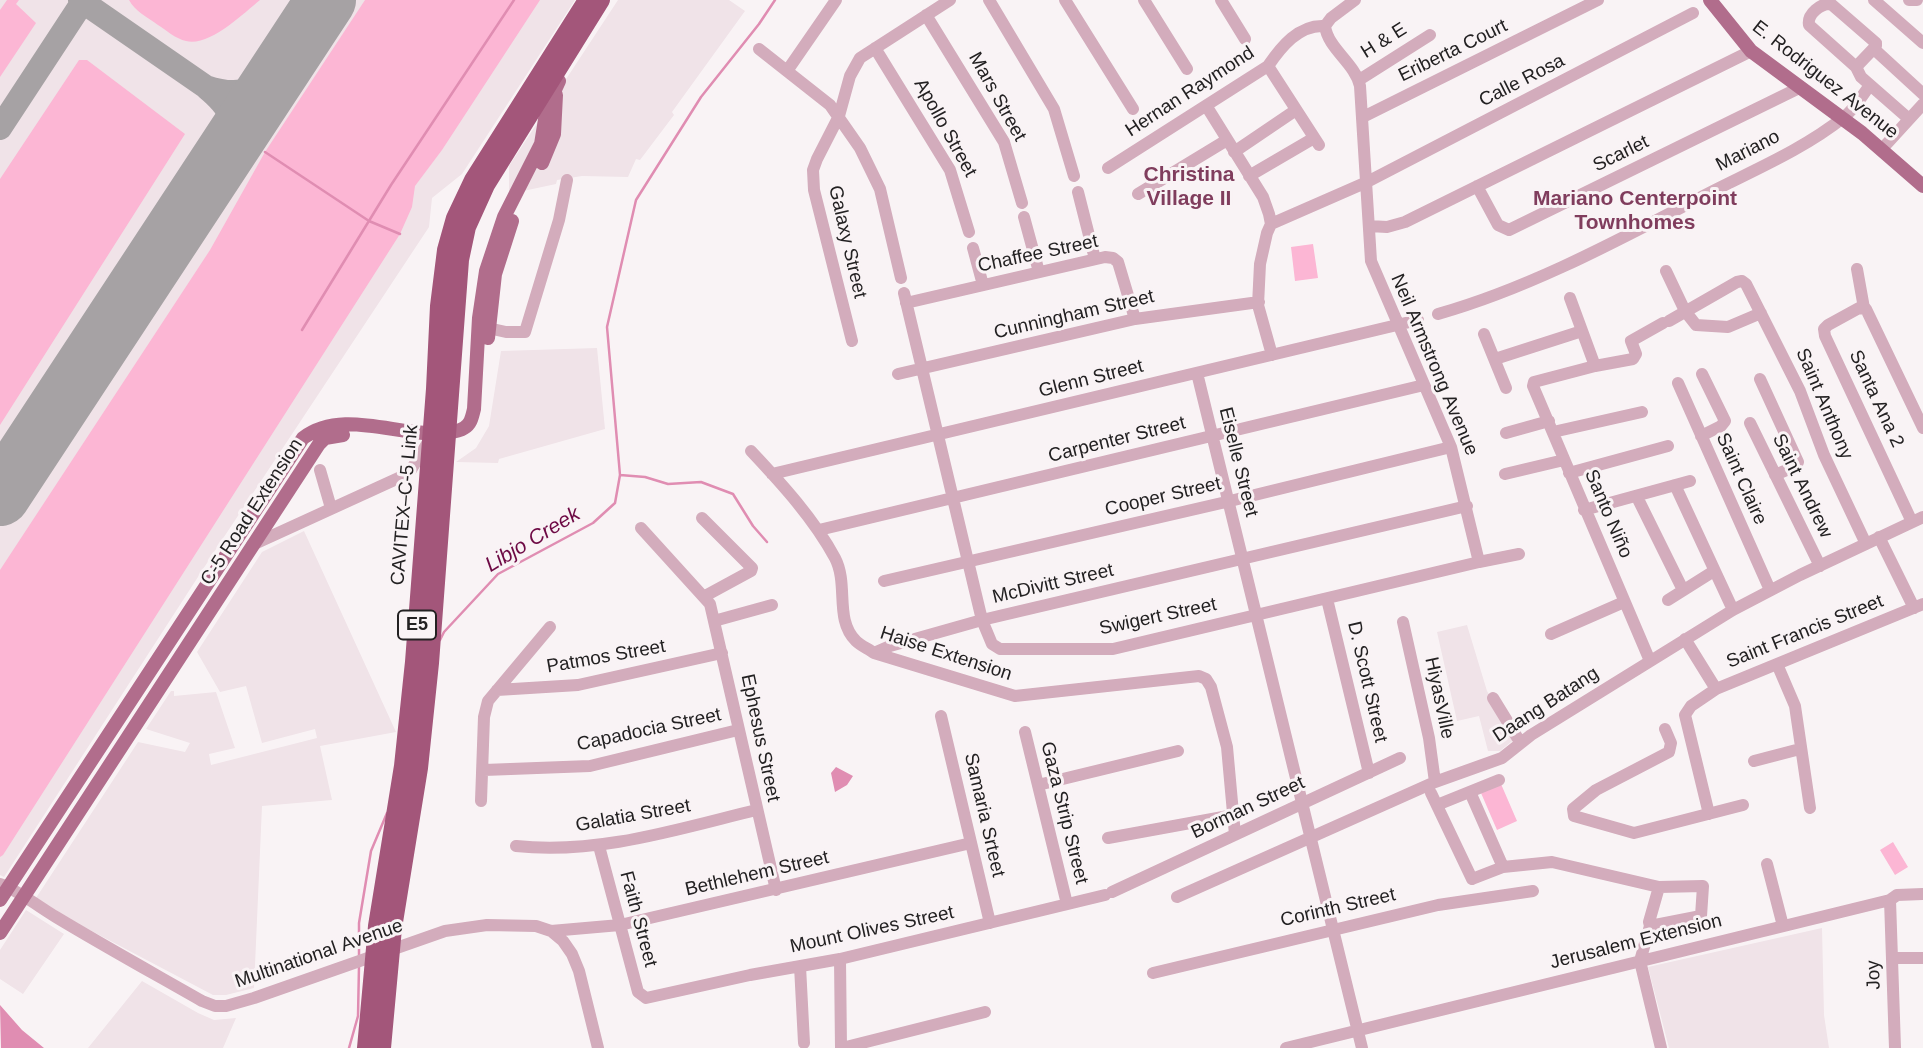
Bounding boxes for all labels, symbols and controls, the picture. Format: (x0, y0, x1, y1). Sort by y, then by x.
street label: Eriberta Court (1395, 15, 1511, 87)
street label: E. Rodriguez Avenue (1747, 16, 1903, 144)
street label: H & E (1357, 18, 1411, 64)
street label: Hernan Raymond (1121, 42, 1259, 142)
street label: Mars Street (963, 49, 1031, 145)
street label: Calle Rosa (1475, 50, 1569, 112)
street label: Apollo Street (909, 75, 981, 181)
street label: Mariano (1712, 125, 1784, 177)
street label: Scarlet (1589, 131, 1653, 177)
district label: Christina Village II (1143, 162, 1235, 212)
street label: Galaxy Street (823, 183, 871, 301)
district label: Mariano Centerpoint Townhomes (1533, 186, 1737, 236)
street label: Chaffee Street (976, 230, 1100, 278)
street label: Neil Armstrong Avenue (1385, 271, 1483, 459)
street label: Cunningham Street (992, 285, 1156, 345)
street label: Saint Anthony (1790, 345, 1858, 463)
street label: Santa Ana 2 (1844, 347, 1908, 451)
street label: Glenn Street (1036, 355, 1146, 403)
street label: Eiselle Street (1213, 405, 1263, 519)
street label: Carpenter Street (1046, 412, 1188, 468)
street label: CAVITEX–C-5 Link (387, 424, 423, 586)
street label: Saint Claire (1711, 430, 1771, 528)
street label: Saint Andrew (1767, 430, 1837, 542)
street label: C-5 Road Extension (196, 434, 308, 590)
street label: Santo Niño (1579, 466, 1637, 562)
street label: Cooper Street (1103, 473, 1223, 521)
water label: Libjo Creek (481, 502, 585, 578)
street label: McDivitt Street (990, 559, 1116, 609)
street label: Saint Francis Street (1723, 590, 1887, 674)
street label: Swigert Street (1097, 593, 1219, 641)
road number: E5 (398, 610, 436, 640)
street label: D. Scott Street (1342, 619, 1392, 745)
street label: Haise Extension (877, 622, 1015, 686)
street label: Patmos Street (545, 635, 667, 679)
street label: HiyasVille (1419, 655, 1459, 741)
street label: Daang Batang (1489, 662, 1603, 748)
street label: Ephesus Street (735, 672, 785, 804)
street label: Capadocia Street (575, 704, 723, 756)
street label: Gaza Strip Street (1035, 740, 1093, 886)
street label: Samaria Srteet (959, 751, 1009, 879)
street label: Borman Street (1188, 772, 1308, 844)
street label: Galatia Street (574, 795, 692, 837)
street label: Bethlehem Street (683, 846, 831, 902)
street label: Faith Street (614, 869, 662, 969)
street label: Corinth Street (1278, 884, 1398, 932)
street label: Mount Olives Street (788, 902, 956, 958)
street label: Jerusalem Extension (1548, 910, 1724, 974)
street label: Multinational Avenue (232, 915, 406, 993)
street label: Joy (1862, 960, 1886, 990)

